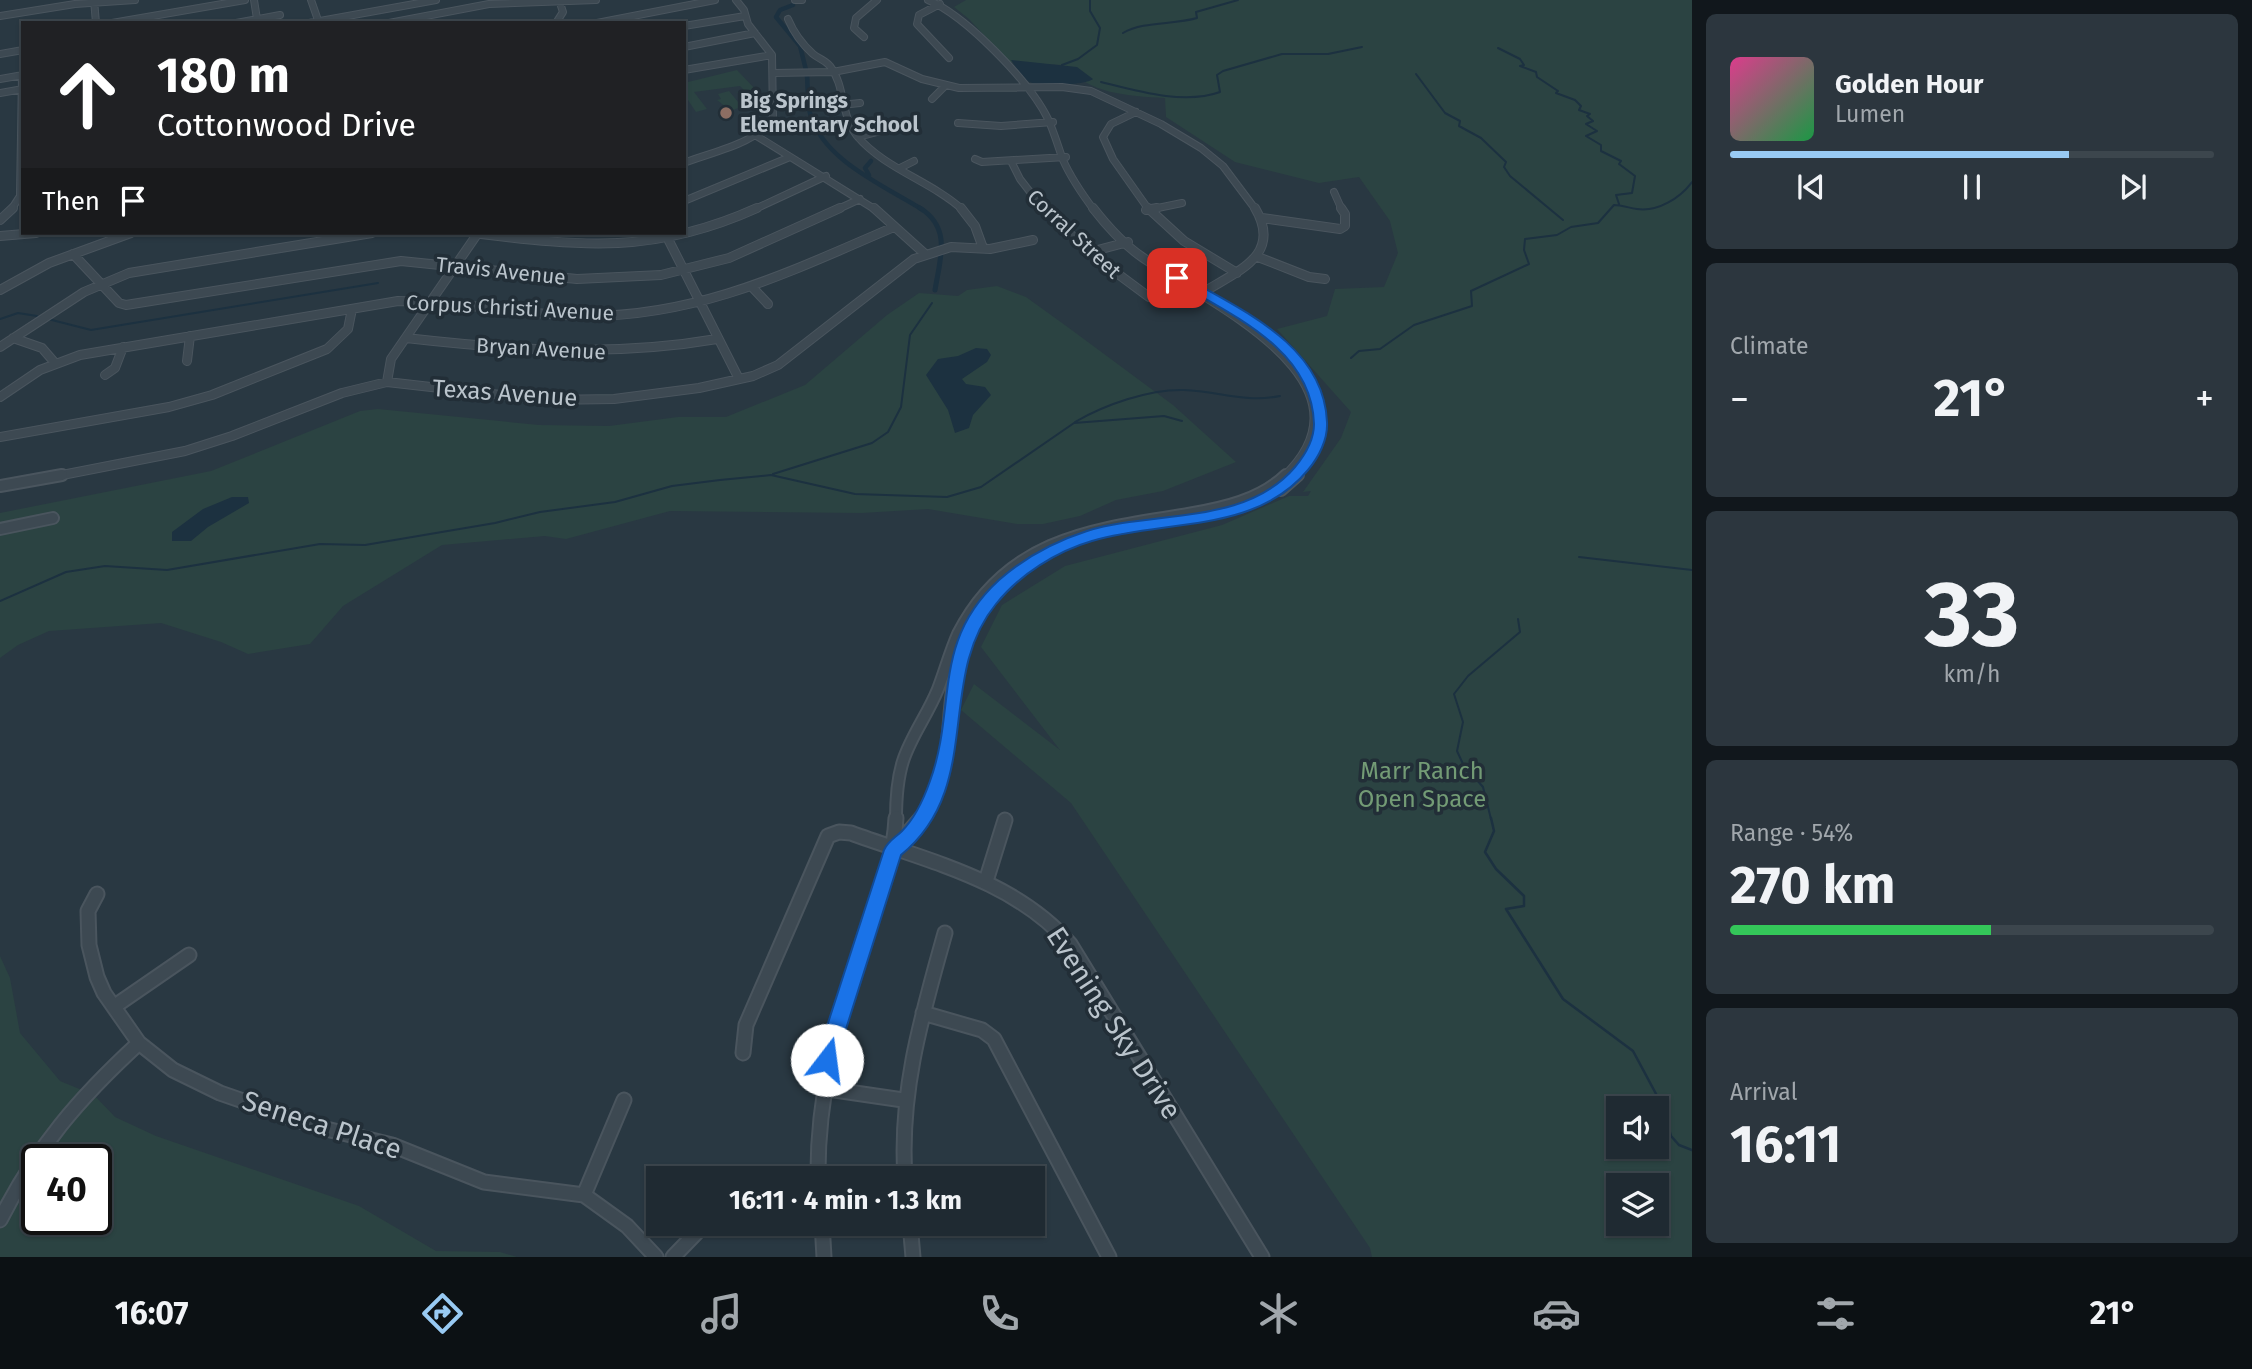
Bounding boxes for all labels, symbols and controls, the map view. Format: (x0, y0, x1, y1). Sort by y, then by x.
text: 180 m (157, 46, 290, 105)
icon: ahead (42, 49, 133, 140)
text: Golden Hour (1835, 69, 1983, 100)
place label: Big Springs Elementary School (740, 88, 919, 138)
text: Lumen (1835, 100, 1905, 128)
marker: Big Springs Elementary School (718, 105, 734, 121)
text: Cottonwood Drive (157, 106, 416, 144)
icon: previous (1792, 168, 1830, 206)
icon: pause (1953, 168, 1991, 206)
icon: next (2114, 168, 2152, 206)
icon: arrive (114, 182, 152, 220)
street label: Corral Street (1022, 184, 1127, 284)
text: Then (42, 186, 100, 217)
pin (1147, 248, 1207, 308)
street label: Travis Avenue (435, 251, 567, 291)
icon: arrive (1158, 259, 1196, 297)
street label: Corpus Christi Avenue (405, 290, 615, 326)
text: Climate (1730, 332, 1809, 360)
street label: Bryan Avenue (475, 333, 607, 365)
text: 21° (1934, 367, 2011, 430)
street label: Texas Avenue (432, 374, 578, 412)
text: − (1730, 376, 1749, 422)
text: + (2195, 376, 2214, 422)
text: 33 (1925, 560, 2019, 669)
text: km/h (1944, 660, 2000, 688)
park label: Marr Ranch Open Space (1358, 757, 1486, 813)
text: Range · 54% (1730, 819, 1853, 847)
text: 270 km (1730, 854, 1896, 917)
street label: Evening Sky Drive (1040, 921, 1188, 1125)
position arrow (790, 1023, 864, 1097)
text: Arrival (1730, 1078, 1797, 1106)
street label: Seneca Place (238, 1084, 406, 1166)
map controls (1606, 1096, 1669, 1236)
button: sound (1606, 1096, 1669, 1159)
text: 16:11 (1730, 1113, 1842, 1176)
speed limit sign: 40 (21, 1144, 112, 1235)
button: layers (1606, 1173, 1669, 1236)
text: 16:11 · 4 min · 1.3 km (729, 1185, 962, 1216)
icon: directions (418, 1289, 467, 1338)
icon: music (697, 1289, 746, 1338)
icon: phone (975, 1289, 1024, 1338)
icon: climate (1254, 1289, 1303, 1338)
icon: car (1532, 1289, 1581, 1338)
icon: filters (1811, 1289, 1860, 1338)
text: 16:07 (115, 1294, 188, 1332)
text: 21° (2090, 1294, 2137, 1332)

